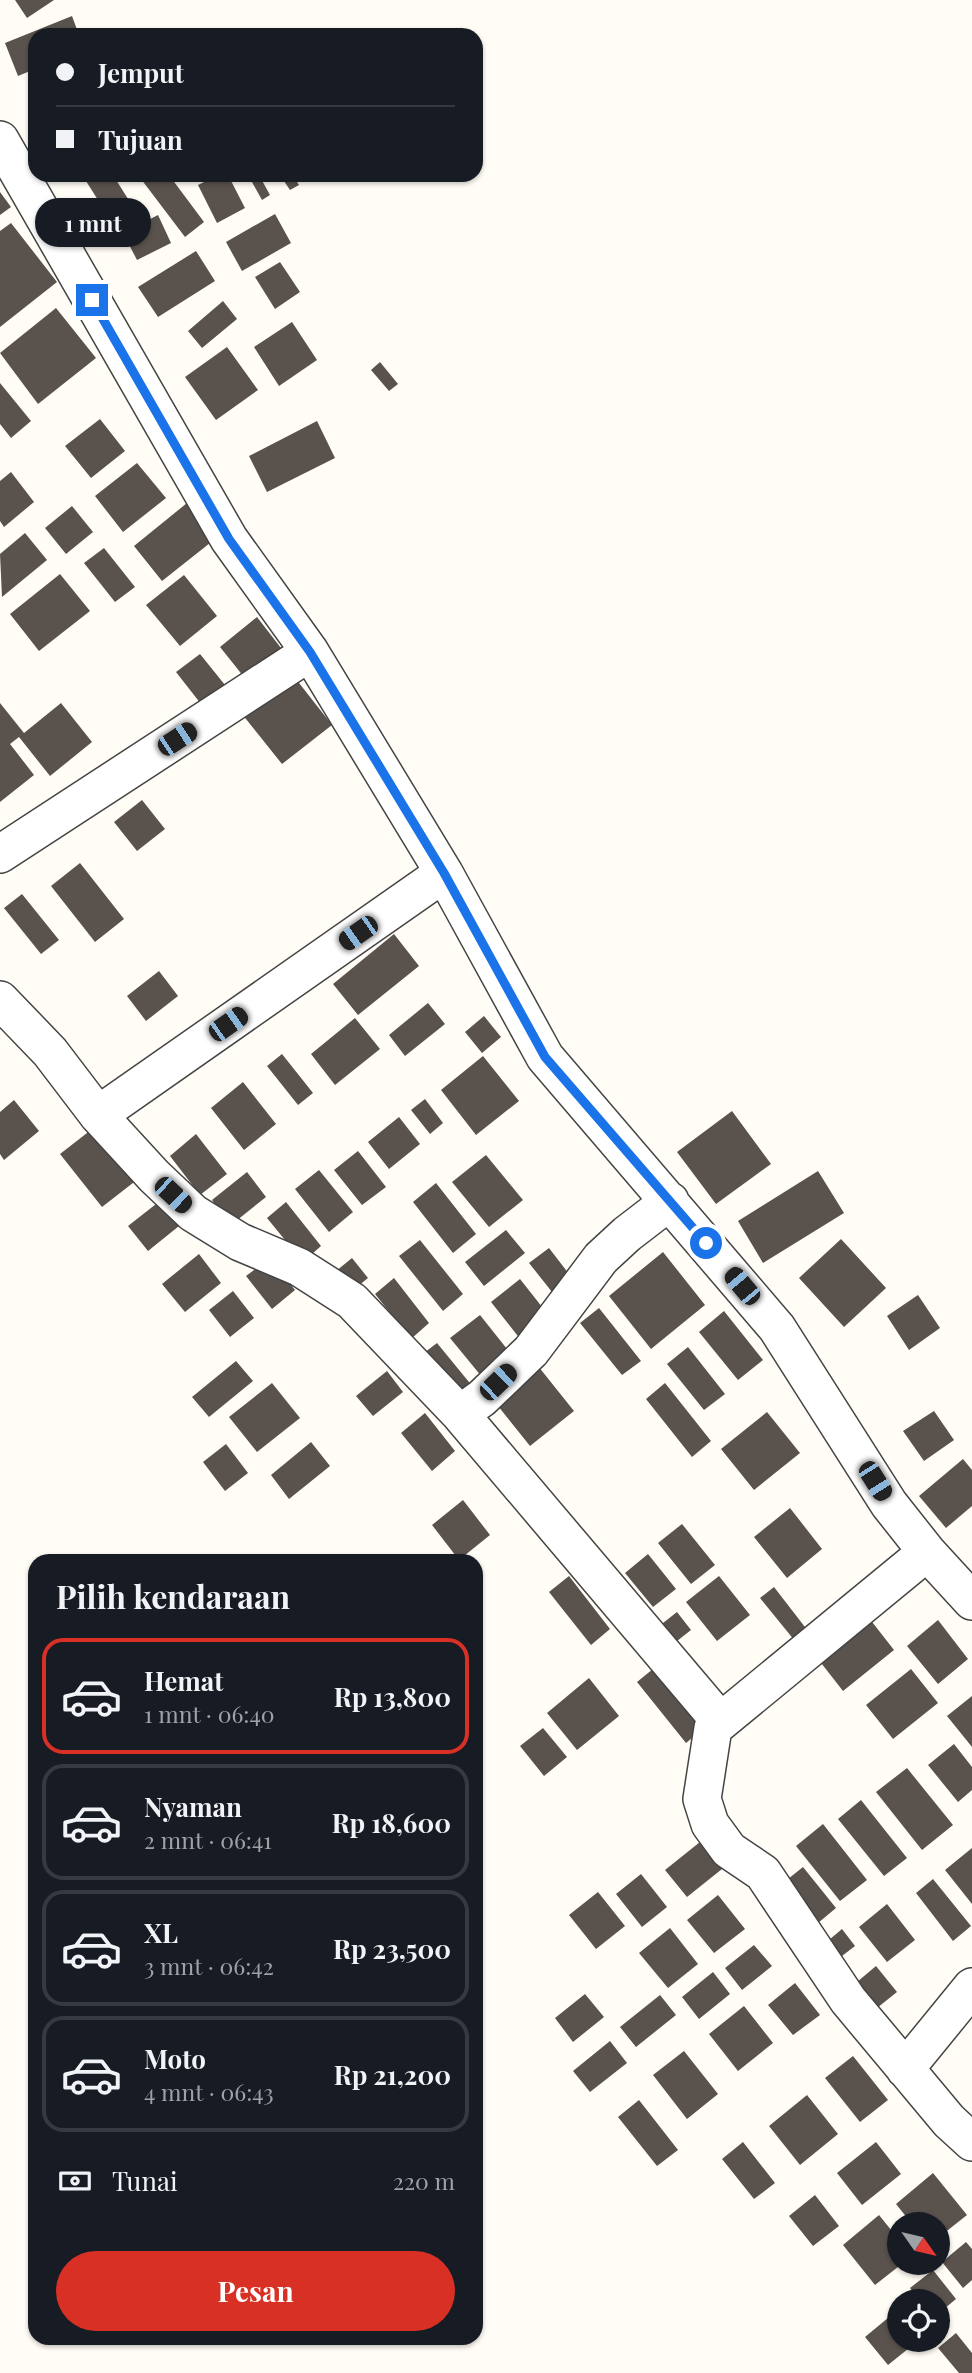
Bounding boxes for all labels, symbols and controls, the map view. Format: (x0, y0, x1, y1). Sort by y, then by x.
text: Jemput (98, 55, 184, 90)
text: Tujuan (98, 122, 183, 157)
callout: 1 mnt (34, 198, 150, 247)
text: 1 mnt (64, 207, 122, 238)
route end (76, 284, 108, 316)
car (154, 719, 201, 759)
car (335, 912, 382, 954)
car (205, 1003, 252, 1045)
car (151, 1173, 196, 1217)
route start (690, 1227, 722, 1259)
car (721, 1263, 764, 1309)
car (476, 1360, 521, 1404)
car (855, 1458, 896, 1504)
text: Pilih kendaraan (56, 1574, 290, 1617)
text: Hemat (144, 1663, 223, 1698)
icon: car (60, 1665, 123, 1728)
text: Rp 13,800 (334, 1679, 451, 1714)
text: 1 mnt · 06:40 (144, 1698, 275, 1729)
text: Nyaman (144, 1789, 242, 1824)
icon: car (60, 1791, 123, 1854)
text: Rp 18,600 (332, 1805, 451, 1840)
text: 2 mnt · 06:41 (144, 1824, 272, 1855)
text: XL (144, 1915, 178, 1950)
icon: car (60, 1917, 123, 1980)
text: Rp 23,500 (333, 1931, 451, 1966)
text: 3 mnt · 06:42 (144, 1950, 274, 1981)
text: Moto (144, 2041, 206, 2076)
icon: car (60, 2043, 123, 2106)
text: Rp 21,200 (334, 2057, 451, 2092)
text: 4 mnt · 06:43 (144, 2076, 274, 2107)
icon: cash (56, 2162, 94, 2200)
text: Tunai (112, 2163, 178, 2198)
text: 220 m (393, 2165, 455, 2196)
north arrow (887, 2212, 950, 2275)
map controls (887, 2212, 950, 2352)
button: Pesan (56, 2251, 455, 2331)
button: locate (887, 2289, 950, 2352)

